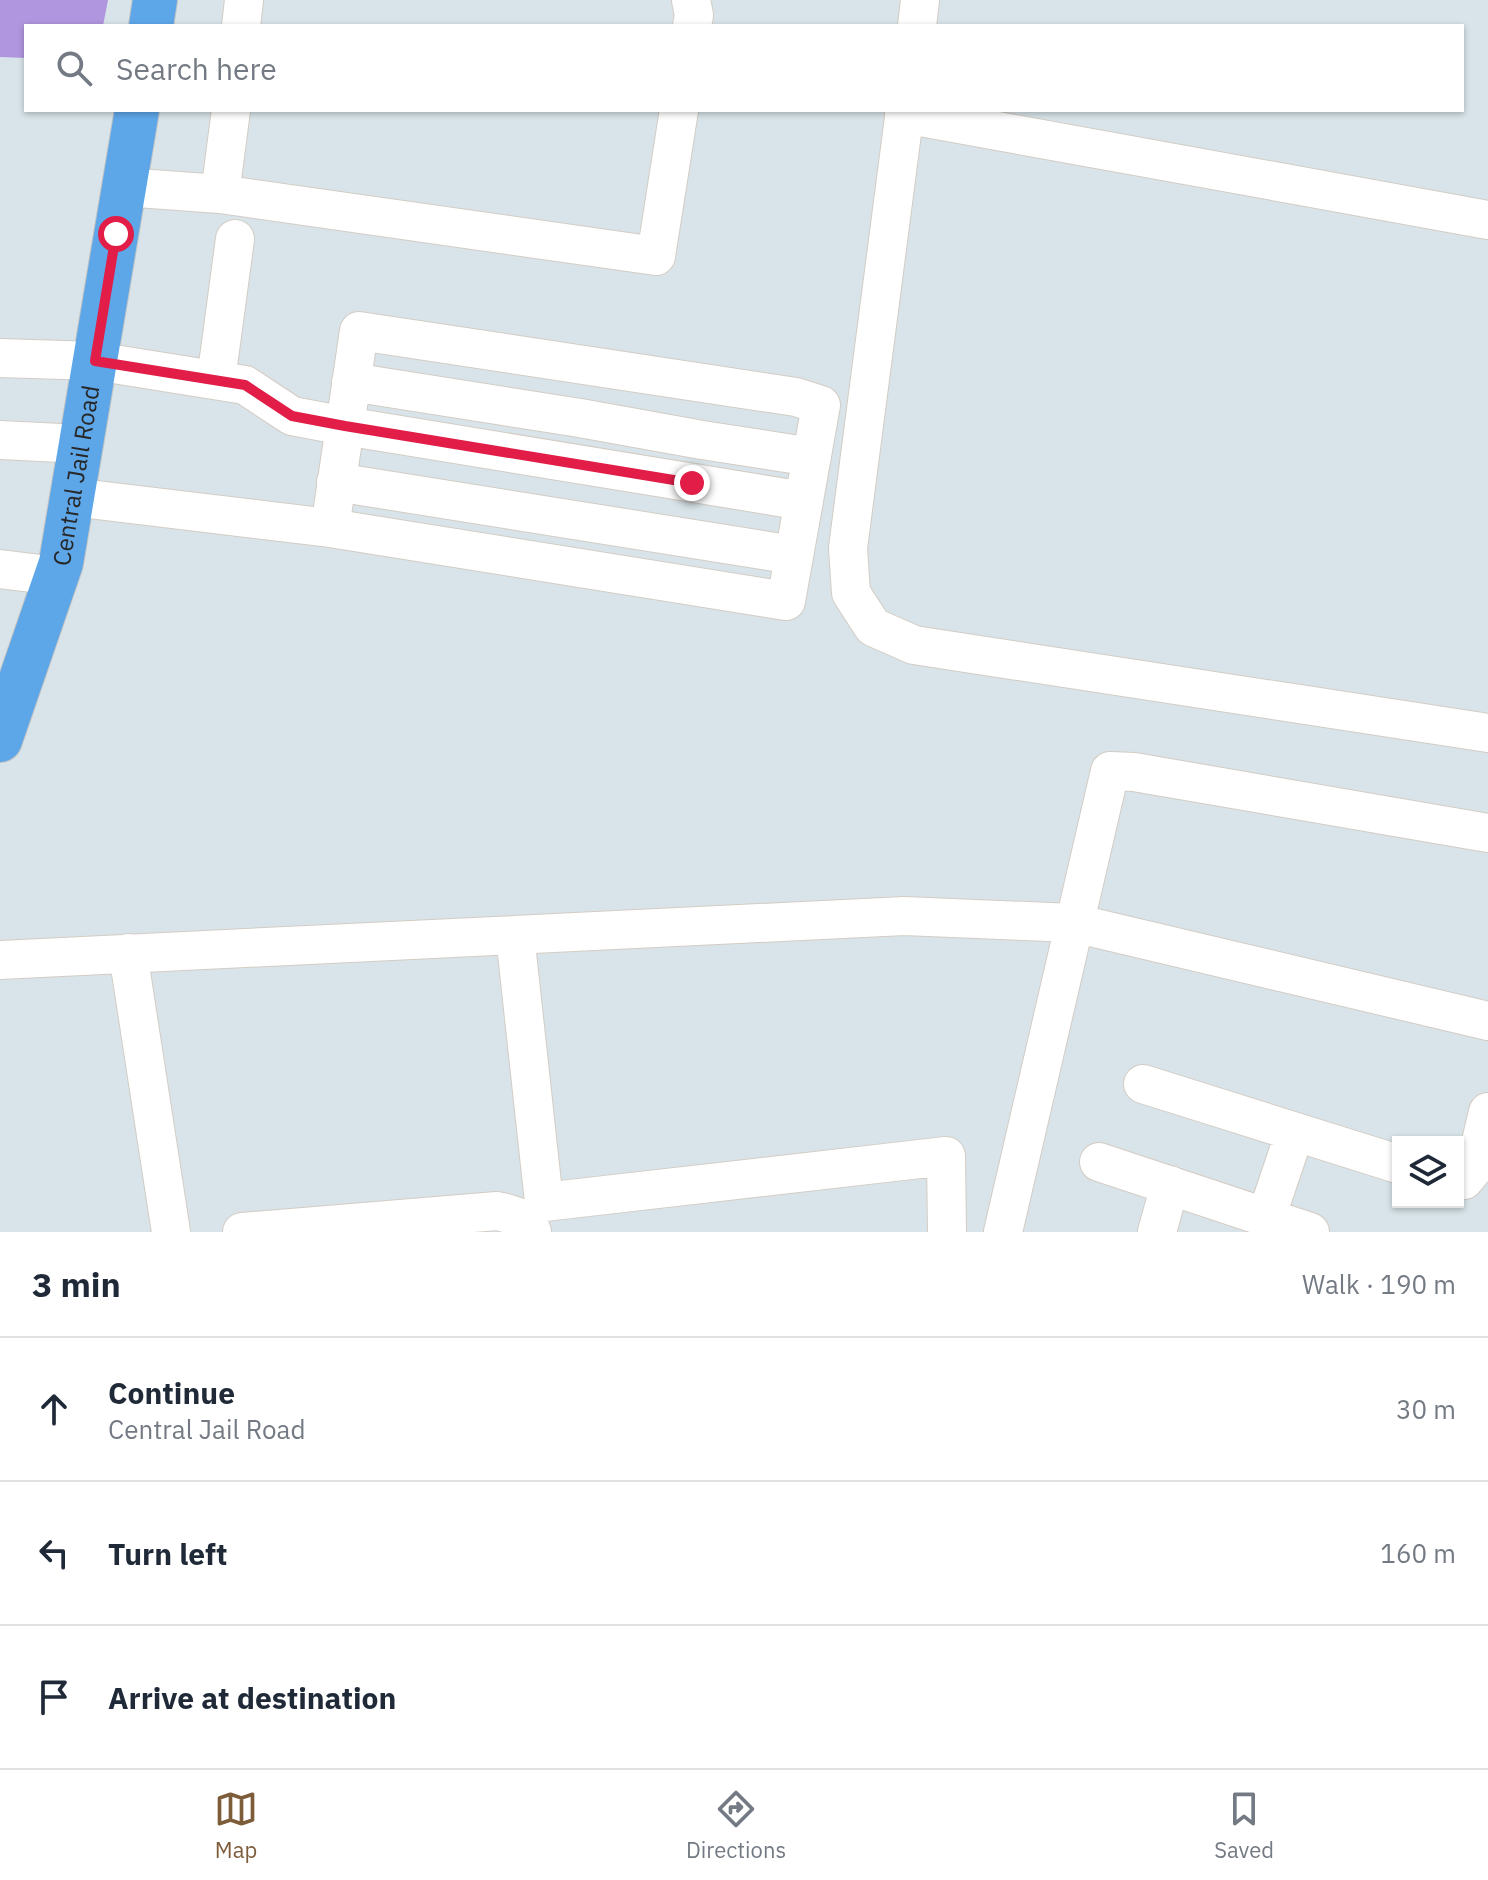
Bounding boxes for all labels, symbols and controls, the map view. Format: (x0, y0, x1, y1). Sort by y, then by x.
search box (24, 24, 1464, 112)
icon: search (52, 46, 96, 90)
text: Search here (116, 49, 277, 88)
route start (98, 216, 134, 252)
street label: Central Jail Road (45, 383, 107, 568)
route end (674, 465, 710, 501)
map controls (1392, 1136, 1464, 1208)
button: layers (1392, 1136, 1464, 1208)
text: 3 min (32, 1262, 121, 1306)
text: Walk · 190 m (1302, 1267, 1456, 1301)
text: Continue (108, 1373, 235, 1412)
icon: ahead (32, 1387, 76, 1431)
text: 30 m (1396, 1392, 1456, 1426)
text: Central Jail Road (108, 1412, 305, 1446)
icon: left (32, 1531, 76, 1575)
text: Turn left (108, 1534, 227, 1573)
text: 160 m (1380, 1536, 1456, 1570)
icon: arrive (32, 1675, 76, 1719)
text: Arrive at destination (108, 1678, 396, 1717)
tab: Map (214, 1787, 258, 1864)
tab: Directions (686, 1787, 786, 1864)
tab: Saved (1214, 1787, 1274, 1864)

